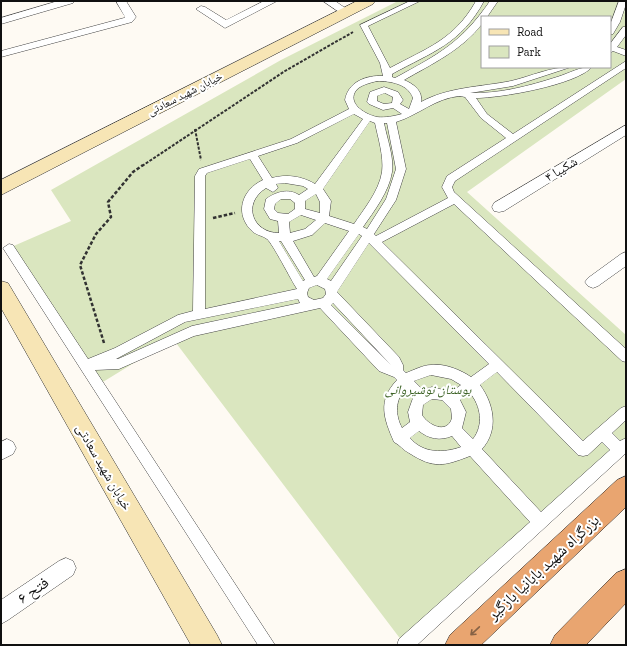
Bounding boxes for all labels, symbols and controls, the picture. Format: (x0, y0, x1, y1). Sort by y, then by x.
legend (481, 16, 611, 68)
text: Road (517, 25, 543, 39)
text: Park (517, 45, 542, 59)
street label: خیابان شهید سعادتی (145, 70, 225, 118)
street label: شکیبا ۴ (542, 154, 580, 185)
park label: بوستان نوشیروانی (385, 382, 472, 398)
street label: خیابان شهید سعادتی (72, 421, 135, 513)
street label: بزرگراه شهید بابانیا بازگیر (482, 510, 603, 624)
street label: فتح ۶ (14, 572, 53, 608)
one-way arrow (470, 626, 480, 636)

